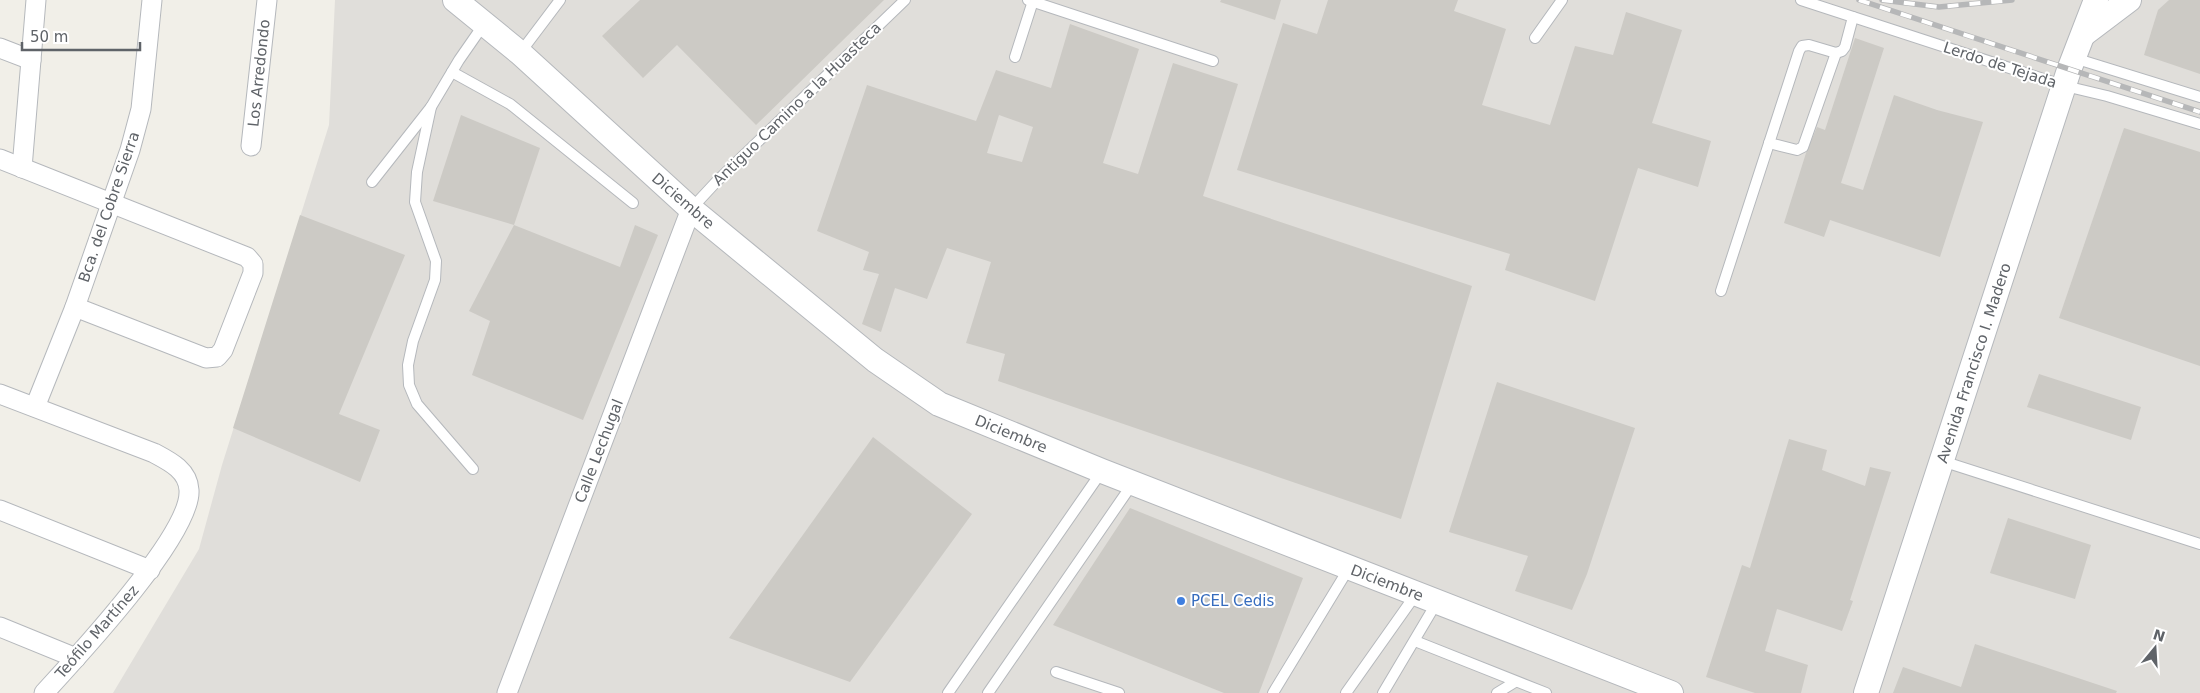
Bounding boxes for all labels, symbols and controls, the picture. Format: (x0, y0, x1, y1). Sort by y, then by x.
street label: Los Arredondo (244, 18, 274, 128)
street label: Antiguo Camino a la Huasteca (709, 19, 885, 189)
scale bar (22, 20, 140, 52)
text: 50 m (30, 28, 68, 46)
street label: Lerdo de Tejada (1941, 38, 2059, 92)
street label: Bca. del Cobre Sierra (75, 129, 143, 285)
street label: Diciembre (648, 169, 718, 233)
street label: Avenida Francisco I. Madero (1933, 261, 2015, 465)
street label: Calle Lechugal (571, 397, 627, 505)
street label: Diciembre (972, 411, 1050, 457)
street label: Diciembre (1348, 561, 1426, 605)
street label: Teófilo Martínez (51, 582, 142, 683)
place label: PCEL Cedis (1191, 592, 1275, 610)
marker: PCEL Cedis (1175, 595, 1187, 607)
north arrow (2130, 623, 2180, 673)
text: N (2151, 626, 2167, 645)

